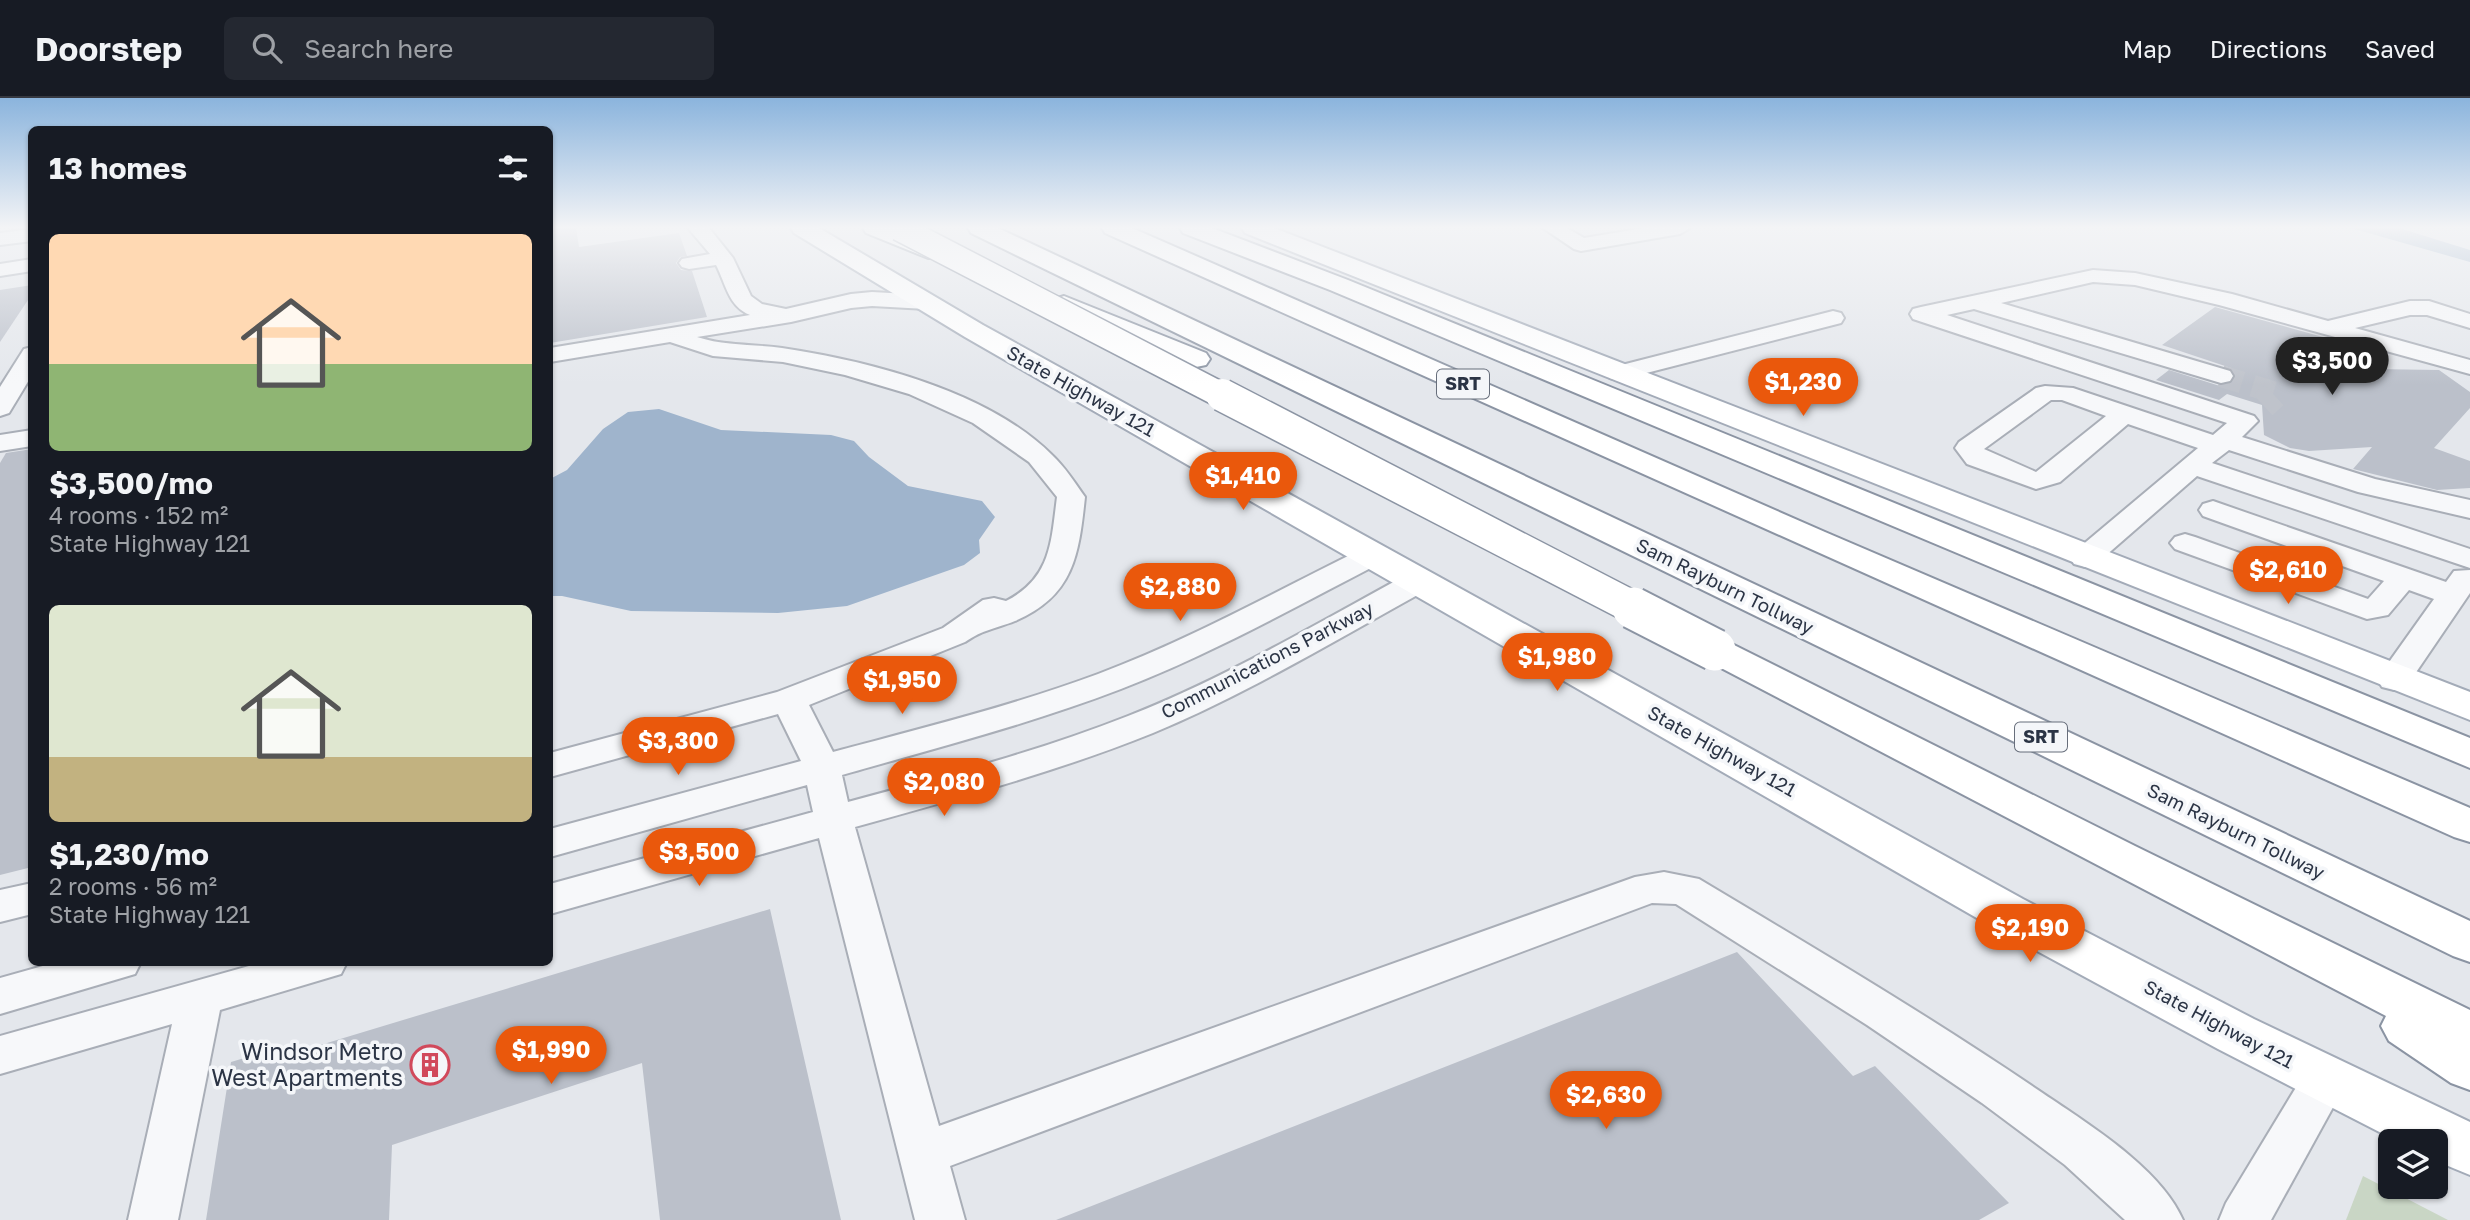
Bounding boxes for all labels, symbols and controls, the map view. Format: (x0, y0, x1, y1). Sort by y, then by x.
search box (224, 17, 714, 80)
text: Doorstep (35, 29, 182, 68)
icon: search (248, 29, 286, 67)
text: Search here (304, 33, 453, 64)
text: Map (2123, 34, 2172, 63)
text: Directions (2210, 34, 2327, 63)
text: Saved (2365, 34, 2435, 63)
icon: filters (494, 149, 532, 187)
text: 13 homes (49, 150, 187, 186)
icon: home (228, 280, 354, 406)
pin: $3,500 (2275, 338, 2389, 397)
street label: State Highway 121 (1003, 340, 1160, 441)
text: $3,500 (2292, 346, 2372, 374)
pin: $1,230 (1746, 358, 1860, 418)
text: $1,230 (1764, 367, 1842, 395)
road number: SRT (1437, 370, 1489, 398)
pin: $1,410 (1186, 452, 1300, 512)
text: $1,410 (1205, 461, 1281, 489)
text: $3,500/mo (49, 465, 213, 501)
text: 4 rooms · 152 m² (49, 501, 228, 529)
text: State Highway 121 (49, 529, 250, 557)
street label: Sam Rayburn Tollway (1633, 533, 1818, 639)
pin: $2,610 (2231, 546, 2345, 606)
text: $2,610 (2249, 555, 2327, 583)
pin: $2,880 (1123, 564, 1237, 623)
text: $2,880 (1139, 572, 1221, 600)
street label: Communications Parkway (1157, 596, 1377, 723)
pin: $1,980 (1500, 634, 1614, 693)
text: $1,980 (1518, 642, 1596, 670)
icon: home (228, 651, 354, 777)
pin: $1,950 (845, 656, 959, 716)
text: $1,950 (863, 665, 941, 693)
street label: State Highway 121 (1644, 700, 1801, 801)
pin: $3,300 (621, 718, 735, 777)
road number: SRT (2015, 722, 2067, 752)
text: $3,300 (638, 726, 718, 754)
pin: $2,080 (887, 758, 1001, 818)
text: $2,080 (903, 767, 985, 795)
street label: Sam Rayburn Tollway (2144, 778, 2329, 884)
pin: $3,500 (642, 828, 756, 888)
text: $1,230/mo (49, 836, 209, 872)
text: $3,500 (659, 837, 739, 865)
text: 2 rooms · 56 m² (49, 872, 217, 900)
text: State Highway 121 (49, 900, 250, 928)
pin: $2,190 (1973, 904, 2087, 964)
text: $2,190 (1991, 913, 2069, 941)
street label: State Highway 121 (2140, 974, 2298, 1073)
pin: $1,990 (494, 1026, 608, 1086)
text: $1,990 (512, 1035, 590, 1063)
place label: Windsor Metro West Apartments (211, 1037, 403, 1091)
building icon: Windsor Metro West Apartments (409, 1044, 451, 1086)
pin: $2,630 (1549, 1072, 1663, 1131)
text: $2,630 (1566, 1080, 1646, 1108)
map controls (2378, 1129, 2448, 1199)
button: layers (2378, 1129, 2448, 1199)

